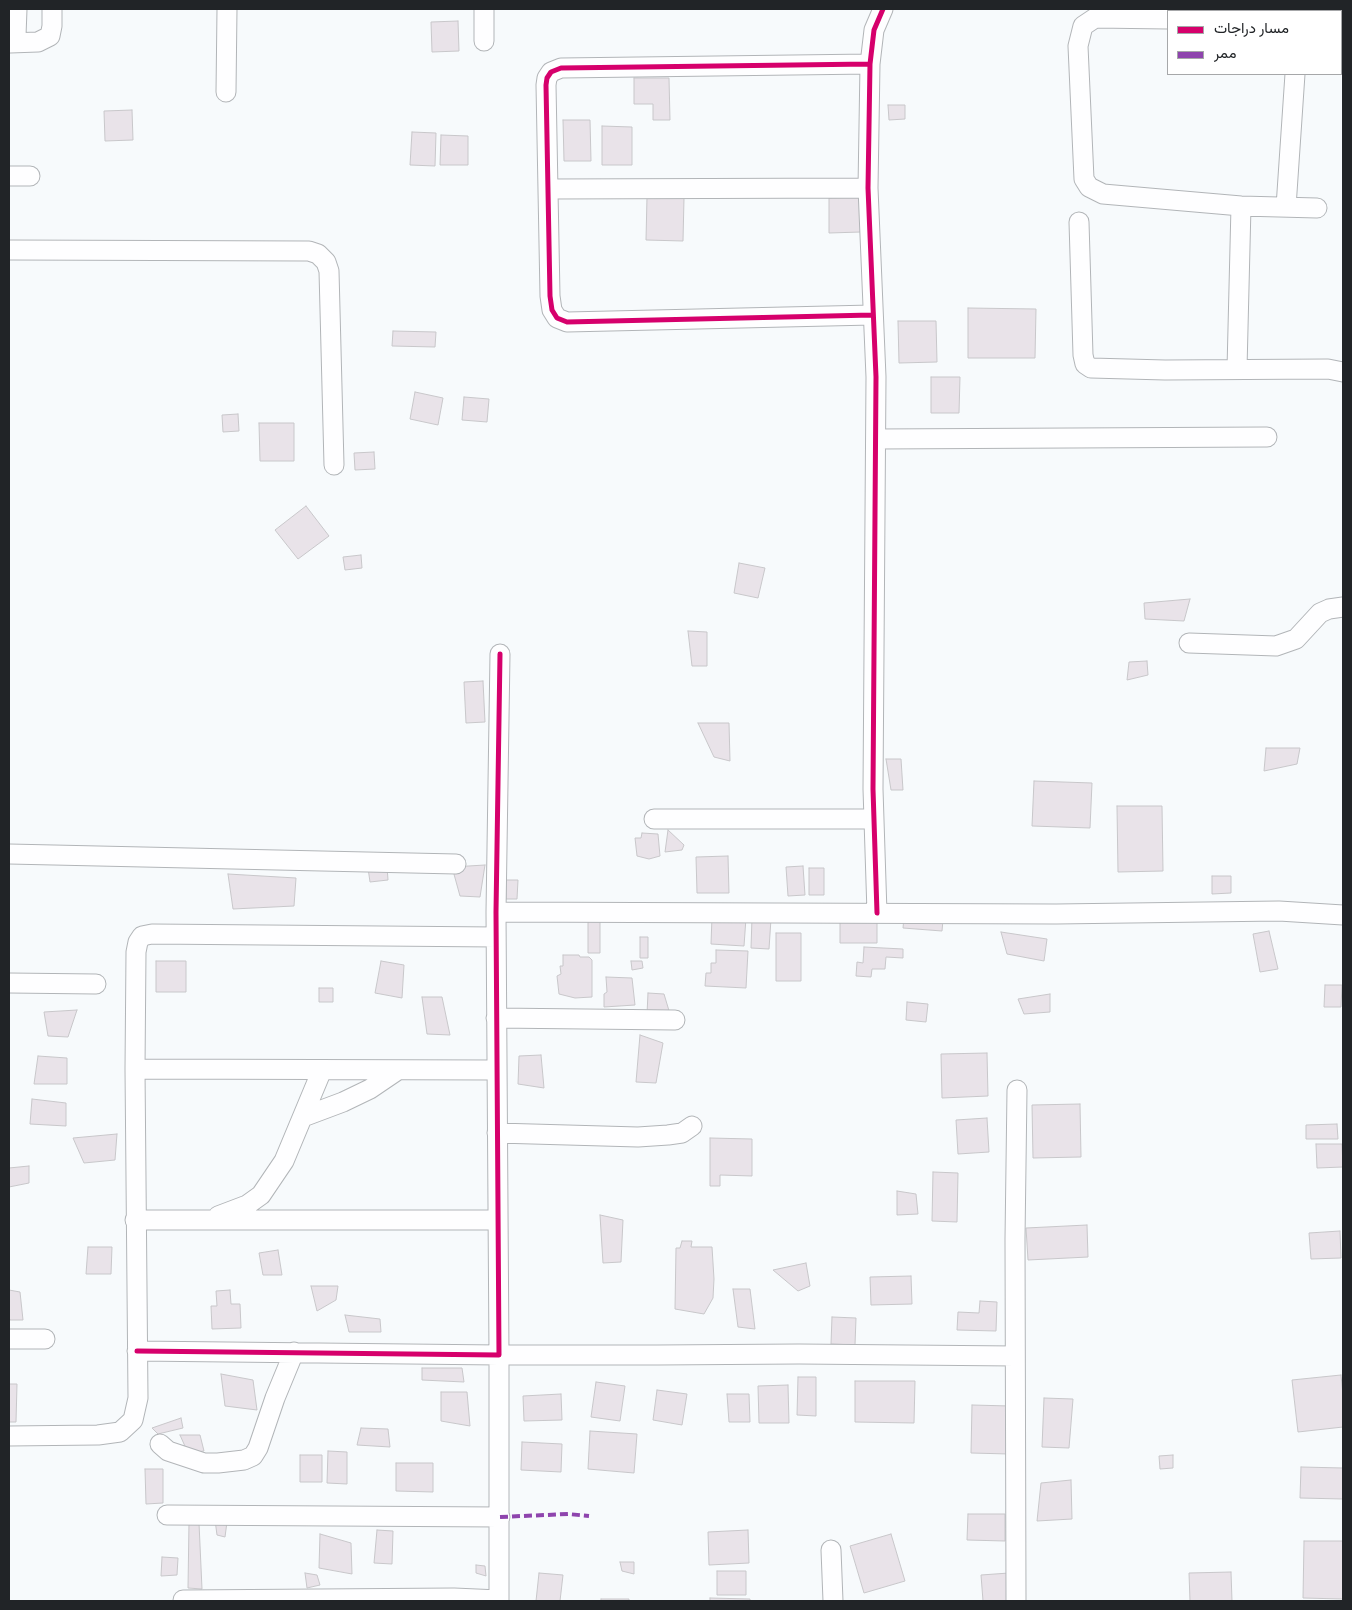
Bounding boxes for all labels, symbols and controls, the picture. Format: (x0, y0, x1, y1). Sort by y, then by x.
legend (1167, 10, 1342, 75)
text: مسار دراجات (1214, 19, 1289, 37)
text: ممر (1214, 44, 1236, 62)

